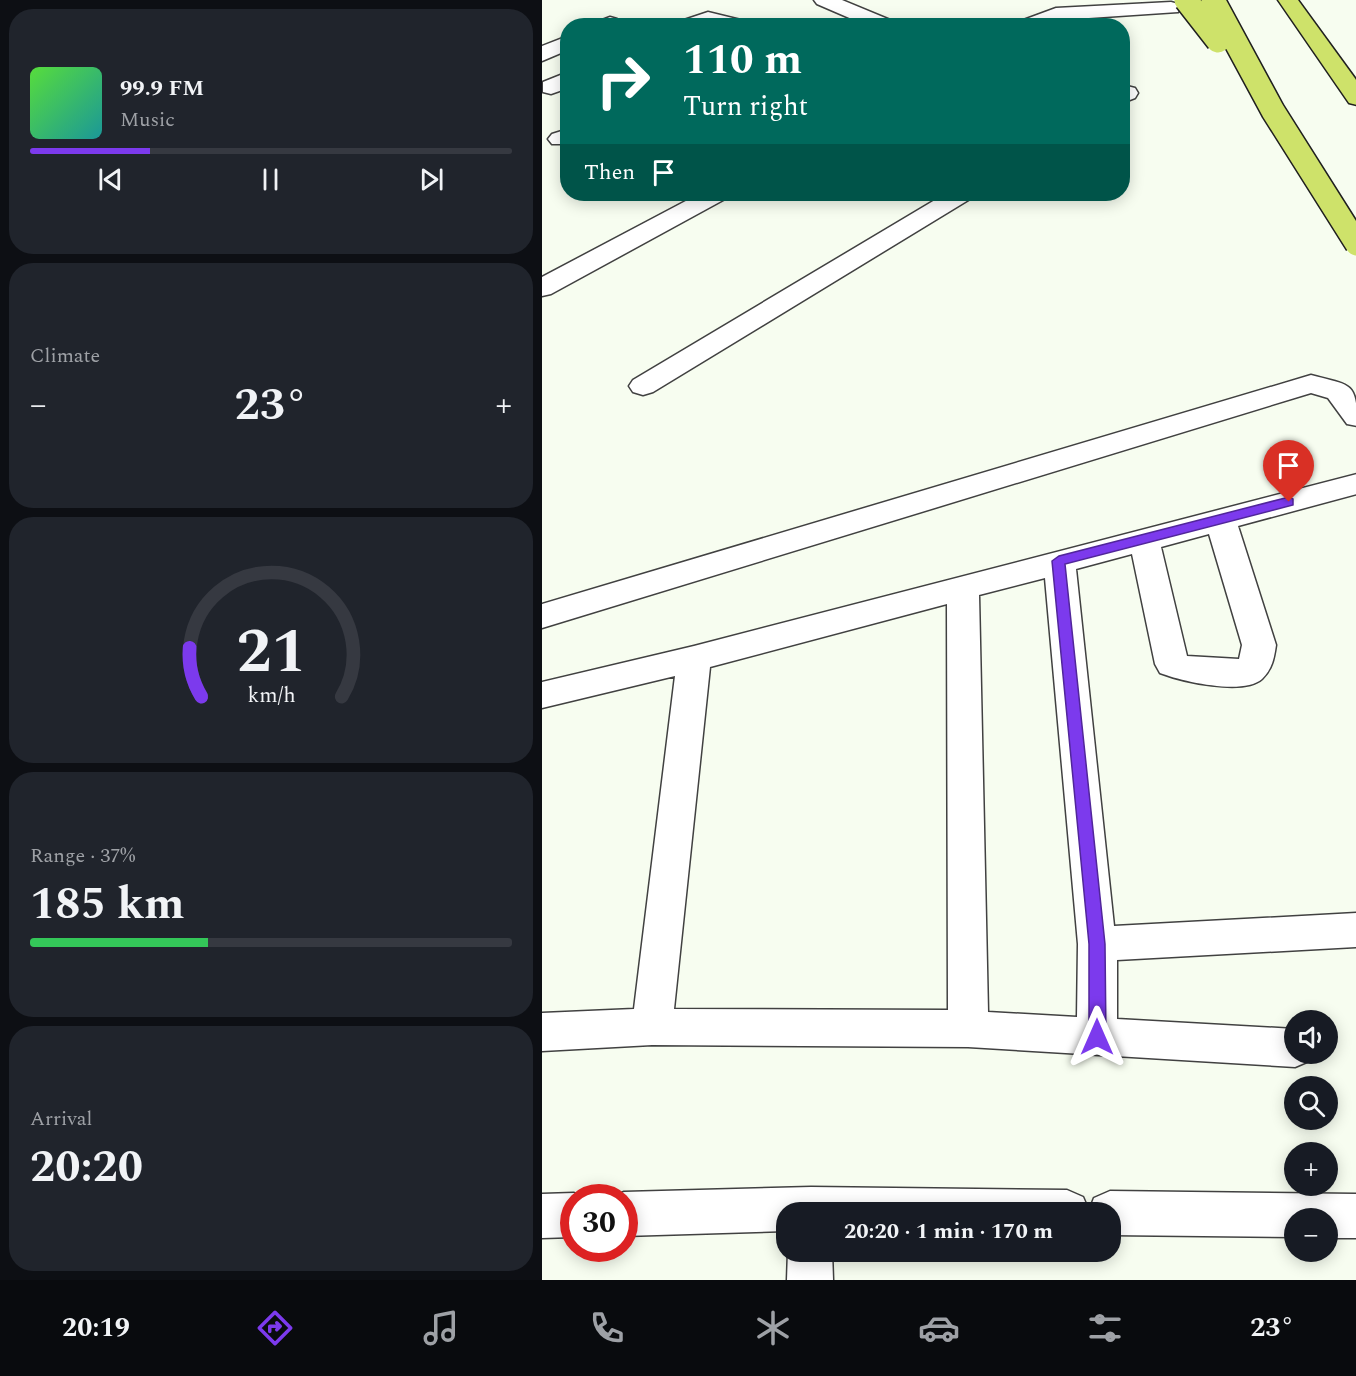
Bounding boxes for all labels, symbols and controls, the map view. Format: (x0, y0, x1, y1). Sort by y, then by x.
text: 110 m (683, 29, 802, 92)
icon: right (584, 42, 662, 120)
text: 99.9 FM (120, 72, 204, 105)
text: Turn right (683, 86, 808, 128)
text: Music (120, 105, 175, 135)
text: Then (584, 156, 635, 189)
icon: arrive (647, 156, 680, 189)
icon: previous (94, 163, 127, 196)
icon: pause (254, 163, 287, 196)
icon: next (415, 163, 448, 196)
text: Climate (30, 341, 100, 371)
text: 23° (235, 371, 308, 440)
text: − (30, 380, 47, 430)
text: + (496, 380, 512, 430)
pin (1263, 440, 1314, 502)
icon: arrive (1272, 449, 1305, 482)
text: 21 (236, 605, 306, 700)
text: km/h (247, 679, 295, 712)
text: Range · 37% (30, 841, 135, 871)
text: 185 km (30, 870, 185, 939)
position arrow (1065, 1005, 1129, 1069)
map controls (1284, 1010, 1338, 1262)
button: sound (1284, 1010, 1338, 1064)
button: search (1284, 1076, 1338, 1130)
text: Arrival (30, 1104, 92, 1134)
text: 20:20 (30, 1133, 143, 1202)
button: + (1284, 1142, 1338, 1196)
speed limit sign: 30 (560, 1184, 638, 1262)
button: − (1284, 1208, 1338, 1262)
text: 20:20 · 1 min · 170 m (844, 1215, 1053, 1248)
text: 20:19 (62, 1307, 130, 1349)
icon: directions (254, 1307, 296, 1349)
icon: music (420, 1307, 462, 1349)
icon: phone (586, 1307, 628, 1349)
icon: climate (752, 1307, 794, 1349)
icon: car (918, 1307, 960, 1349)
icon: filters (1084, 1307, 1126, 1349)
text: 23° (1250, 1307, 1294, 1349)

